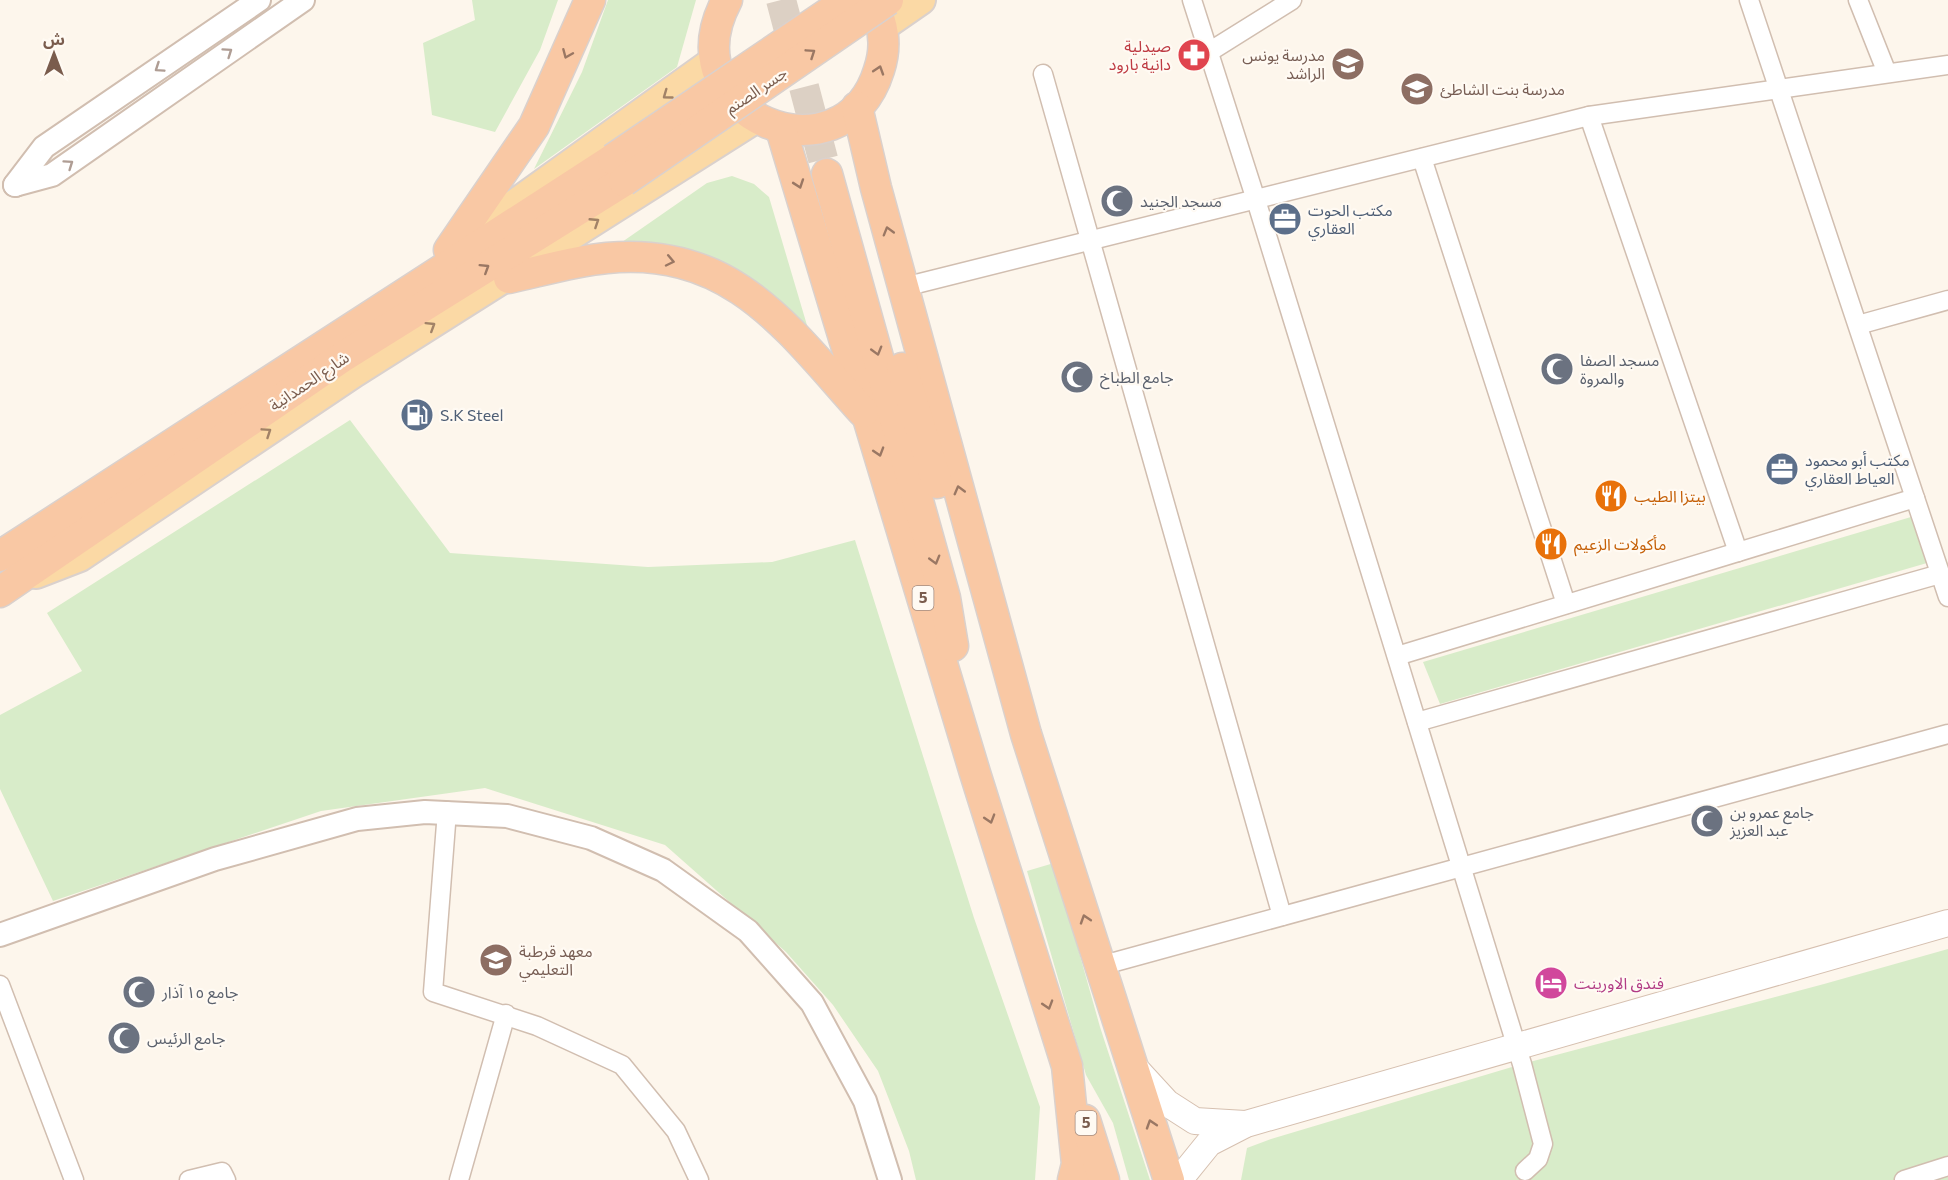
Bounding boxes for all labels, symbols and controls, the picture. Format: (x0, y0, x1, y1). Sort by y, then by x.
north arrow (24, 24, 84, 84)
text: ش (43, 29, 65, 49)
place label: صيدلية دانية بارود (1109, 36, 1171, 74)
pharmacy icon: صيدلية دانية بارود (1176, 37, 1212, 73)
place label: مدرسة يونس الراشد (1242, 45, 1325, 83)
school or university icon: مدرسة يونس الراشد (1330, 46, 1366, 82)
one-way arrow (222, 48, 233, 59)
one-way arrow (562, 48, 574, 59)
one-way arrow (804, 49, 815, 60)
one-way arrow (155, 61, 166, 72)
street label: جسر الصنم (721, 62, 792, 120)
one-way arrow (872, 65, 884, 76)
school or university icon: مدرسة بنت الشاطئ (1399, 71, 1435, 107)
place label: مدرسة بنت الشاطئ (1440, 79, 1565, 99)
one-way arrow (662, 88, 673, 99)
one-way arrow (62, 160, 73, 171)
one-way arrow (792, 178, 804, 189)
mosque icon: مسجد الجنيد (1099, 183, 1135, 219)
place label: مسجد الجنيد (1140, 191, 1222, 210)
place label: مكتب الحوت العقاري (1308, 200, 1393, 241)
office icon: مكتب الحوت العقاري (1267, 201, 1303, 237)
one-way arrow (589, 218, 600, 229)
one-way arrow (883, 226, 895, 237)
one-way arrow (665, 254, 675, 267)
one-way arrow (479, 264, 489, 276)
one-way arrow (424, 323, 435, 334)
one-way arrow (870, 346, 882, 356)
street label: شارع الحمدانية (265, 347, 354, 418)
place label: مسجد الصفا والمروة (1580, 350, 1660, 388)
mosque icon: مسجد الصفا والمروة (1539, 351, 1575, 387)
mosque icon: جامع الطباخ (1059, 359, 1095, 395)
place label: جامع الطباخ (1100, 367, 1174, 390)
fuel station icon: S.K Steel (399, 397, 435, 433)
place label: S.K Steel (440, 405, 504, 424)
one-way arrow (260, 428, 271, 439)
one-way arrow (872, 446, 884, 457)
place label: مكتب أبو محمود العياط العقاري (1805, 450, 1910, 491)
office icon: مكتب أبو محمود العياط العقاري (1764, 451, 1800, 487)
restaurant icon: بيتزا الطيب (1593, 478, 1629, 514)
one-way arrow (954, 485, 967, 495)
place label: بيتزا الطيب (1634, 486, 1706, 506)
restaurant icon: مأكولات الزعيم (1533, 526, 1569, 562)
place label: مأكولات الزعيم (1574, 534, 1666, 557)
one-way arrow (927, 554, 940, 564)
road number: 5 (912, 586, 934, 610)
place label: جامع عمرو بن عبد العزيز (1729, 802, 1814, 840)
mosque icon: جامع عمرو بن عبد العزيز (1689, 803, 1725, 839)
one-way arrow (983, 813, 995, 824)
one-way arrow (1080, 914, 1092, 925)
place label: معهد قرطبة التعليمي (519, 941, 593, 982)
school or university icon: معهد قرطبة التعليمي (478, 942, 514, 978)
hotel icon: فندق الاورينت (1533, 965, 1569, 1001)
place label: فندق الاورينت (1574, 973, 1664, 993)
mosque icon: جامع ١٥ آذار (121, 974, 157, 1010)
place label: جامع ١٥ آذار (161, 982, 239, 1005)
one-way arrow (1041, 999, 1053, 1010)
mosque icon: جامع الرئيس (106, 1020, 142, 1056)
place label: جامع الرئيس (147, 1028, 225, 1051)
road number: 5 (1076, 1111, 1096, 1135)
one-way arrow (1146, 1119, 1158, 1130)

